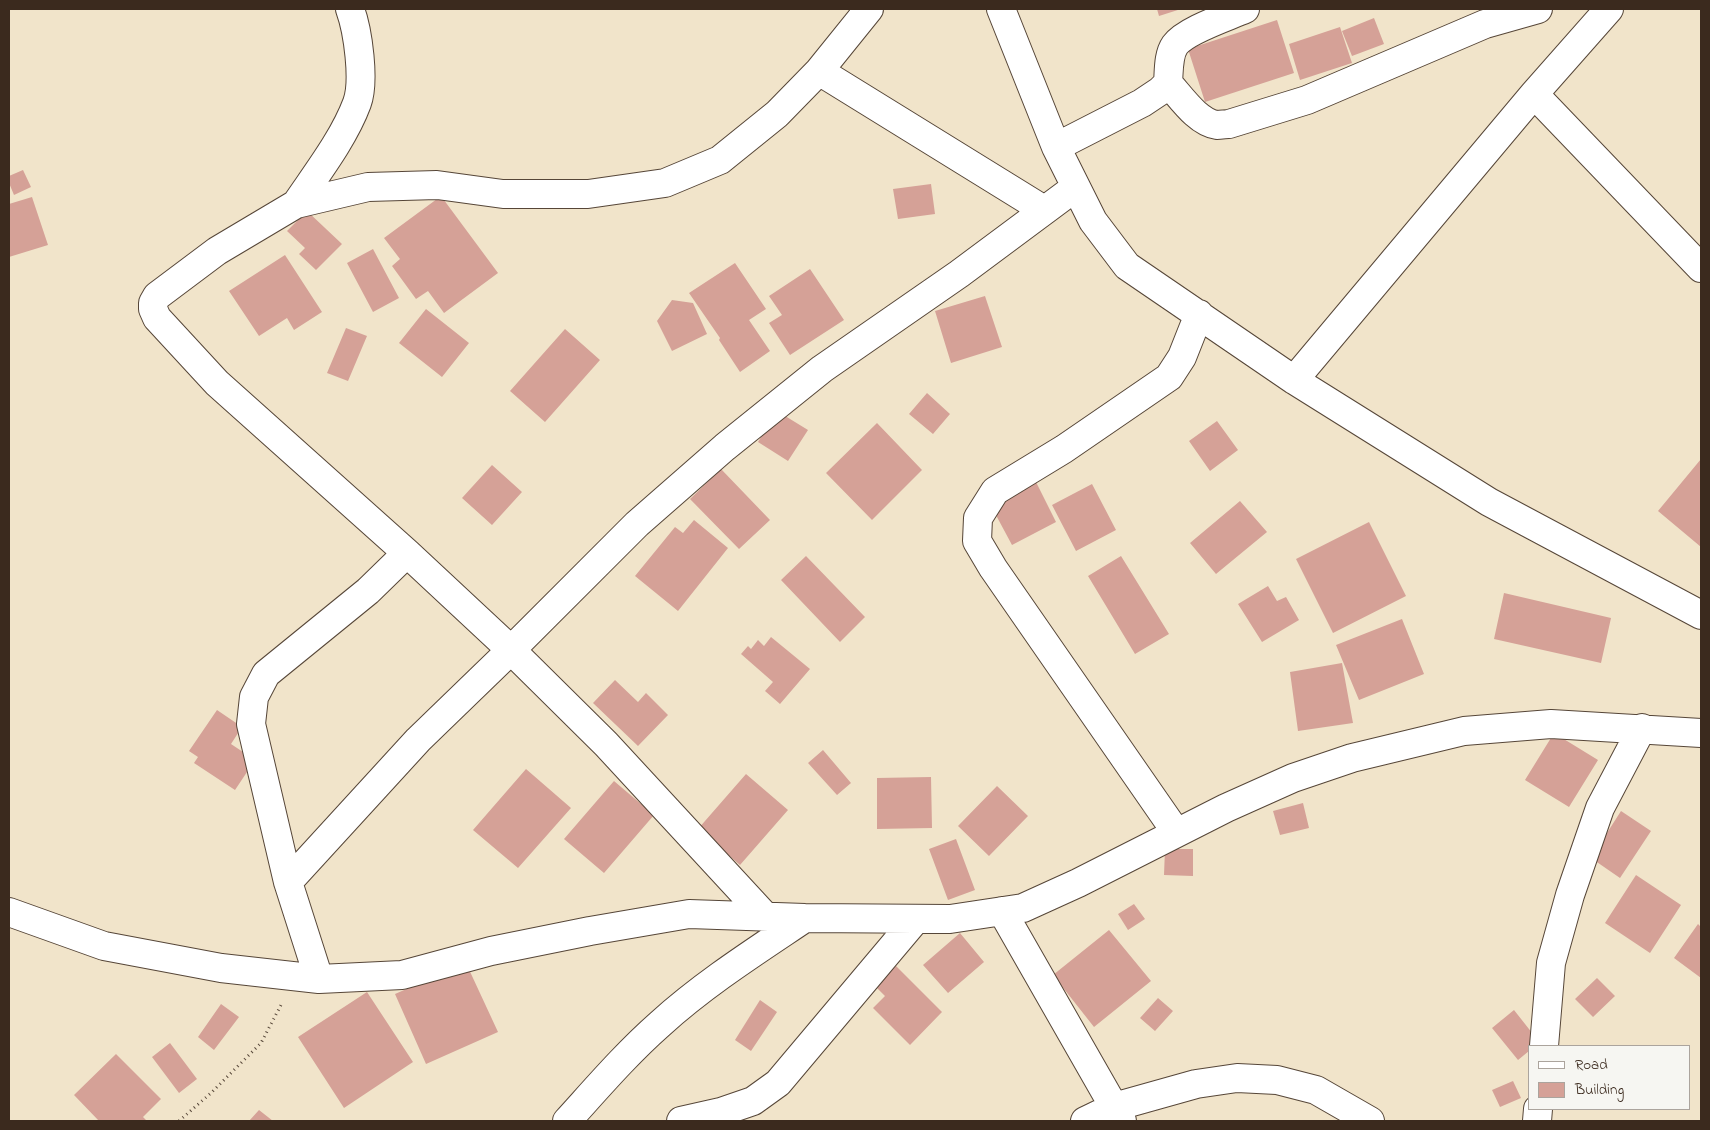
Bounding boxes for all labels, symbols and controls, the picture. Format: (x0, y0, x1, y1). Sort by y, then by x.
legend (1528, 1045, 1690, 1110)
text: Road (1575, 1054, 1608, 1076)
text: Building (1575, 1079, 1624, 1101)

